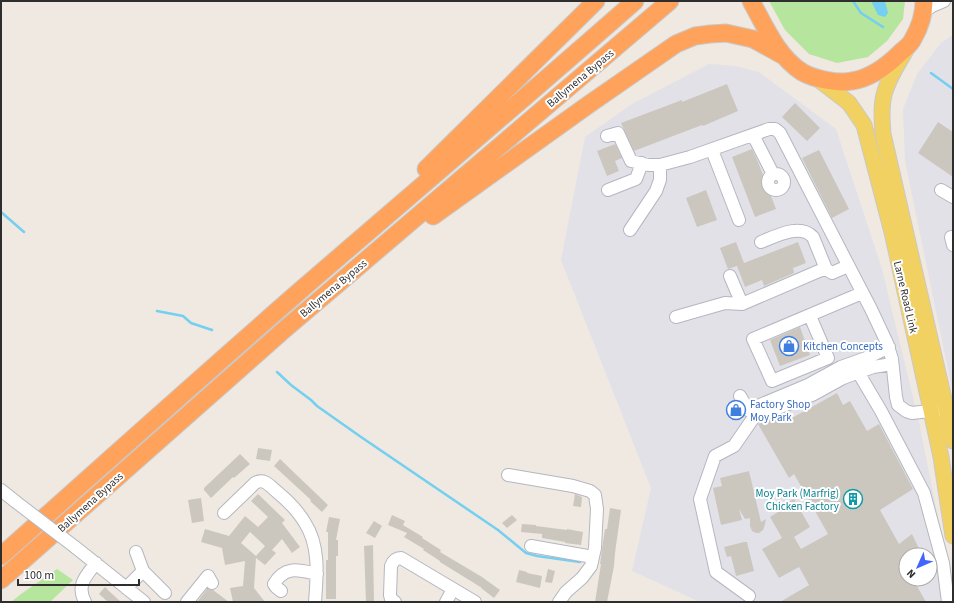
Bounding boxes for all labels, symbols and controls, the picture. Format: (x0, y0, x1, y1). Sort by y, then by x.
street label: Ballymena Bypass (544, 46, 617, 111)
street label: Ballymena Bypass (297, 256, 370, 321)
street label: Larne Road Link (890, 260, 921, 335)
shop icon: Kitchen Concepts (778, 335, 800, 357)
place label: Kitchen Concepts (803, 339, 883, 354)
place label: Factory Shop Moy Park (750, 397, 810, 425)
shop icon: Factory Shop Moy Park (725, 399, 747, 421)
street label: Ballymena Bypass (54, 469, 127, 536)
place label: Moy Park (Marfrig) Chicken Factory (756, 486, 839, 514)
building icon: Moy Park (Marfrig) Chicken Factory (842, 488, 864, 510)
north arrow (898, 547, 938, 587)
scale bar (18, 561, 139, 587)
text: N (903, 566, 919, 582)
text: 100 m (24, 567, 54, 584)

